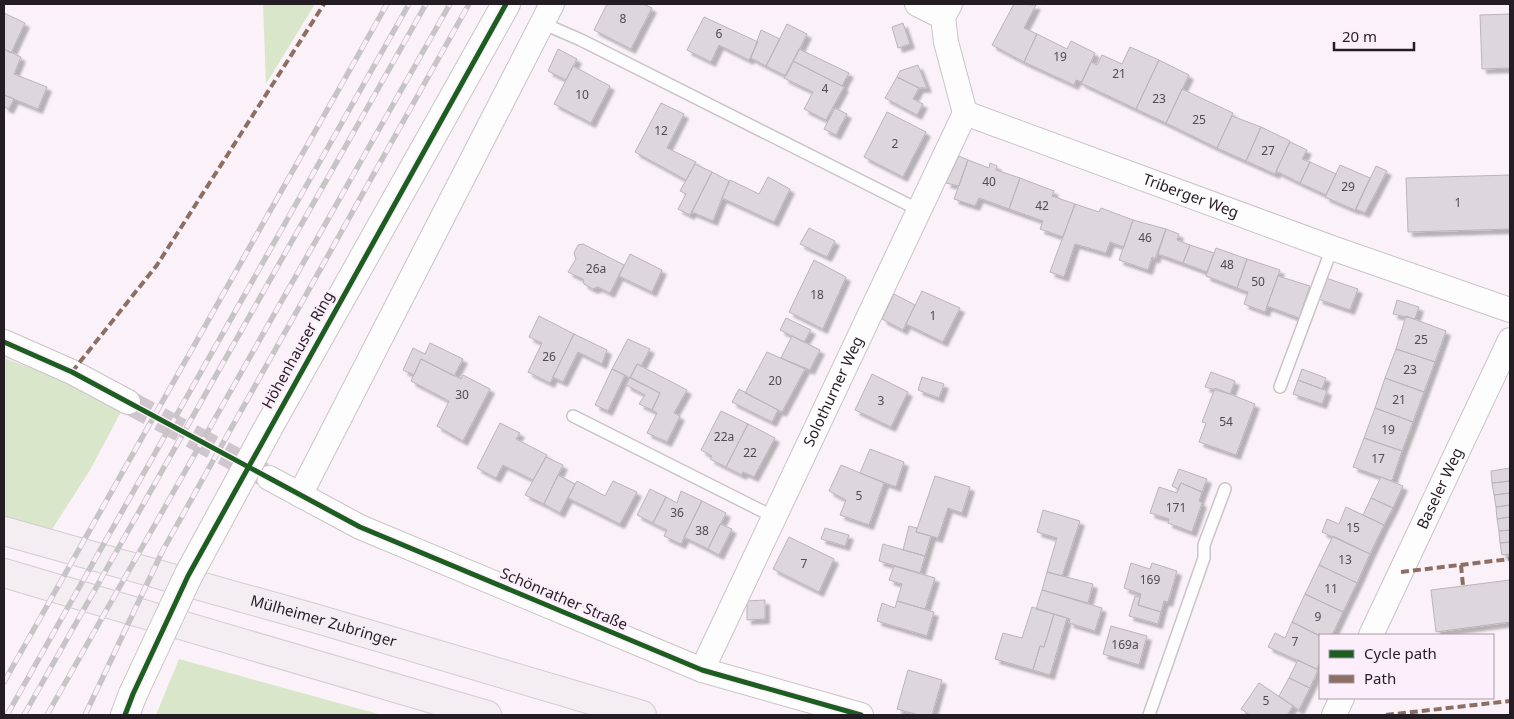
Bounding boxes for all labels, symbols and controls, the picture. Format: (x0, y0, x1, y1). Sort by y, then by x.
house number: 8 (620, 10, 627, 27)
scale bar (1334, 20, 1414, 52)
house number: 6 (716, 25, 723, 42)
text: 20 m (1342, 26, 1377, 46)
house number: 19 (1053, 48, 1067, 65)
house number: 21 (1112, 65, 1126, 82)
house number: 4 (822, 80, 829, 97)
house number: 10 (575, 86, 589, 103)
house number: 23 (1152, 90, 1166, 107)
house number: 25 (1192, 111, 1206, 128)
house number: 12 (654, 122, 668, 139)
house number: 2 (892, 135, 899, 152)
house number: 27 (1261, 142, 1275, 159)
street label: Triberger Weg (1140, 168, 1242, 222)
house number: 40 (982, 173, 996, 190)
house number: 29 (1341, 178, 1355, 195)
house number: 1 (1455, 194, 1461, 211)
house number: 42 (1035, 197, 1049, 214)
house number: 46 (1138, 229, 1152, 246)
house number: 48 (1220, 256, 1234, 273)
house number: 26a (586, 260, 606, 277)
house number: 50 (1251, 273, 1265, 290)
house number: 18 (810, 286, 824, 303)
street label: Höhenhauser Ring (256, 287, 338, 412)
house number: 1 (930, 307, 936, 324)
house number: 25 (1414, 331, 1428, 348)
street label: Solothurner Weg (798, 333, 867, 449)
house number: 26 (542, 348, 556, 365)
house number: 23 (1403, 361, 1417, 378)
house number: 20 (768, 372, 782, 389)
house number: 30 (455, 386, 469, 403)
house number: 21 (1392, 391, 1406, 408)
house number: 3 (878, 392, 885, 409)
house number: 54 (1219, 413, 1233, 430)
house number: 19 (1381, 421, 1395, 438)
house number: 22a (714, 428, 734, 445)
house number: 22 (743, 444, 757, 461)
street label: Baseler Weg (1411, 444, 1467, 532)
house number: 17 (1371, 450, 1385, 467)
house number: 5 (856, 487, 863, 504)
house number: 171 (1166, 499, 1186, 516)
house number: 36 (670, 504, 684, 521)
house number: 15 (1346, 519, 1360, 536)
house number: 38 (695, 522, 709, 539)
house number: 13 (1338, 551, 1352, 568)
house number: 7 (801, 555, 808, 572)
street label: Schönrather Straße (498, 562, 631, 634)
house number: 169 (1140, 571, 1160, 588)
house number: 11 (1324, 580, 1338, 597)
street label: Mülheimer Zubringer (248, 590, 399, 651)
house number: 9 (1315, 608, 1322, 625)
house number: 7 (1292, 633, 1299, 650)
legend (1319, 634, 1494, 699)
house number: 169a (1111, 636, 1139, 653)
text: Cycle path (1364, 643, 1437, 663)
text: Path (1364, 668, 1396, 688)
house number: 5 (1263, 692, 1270, 709)

